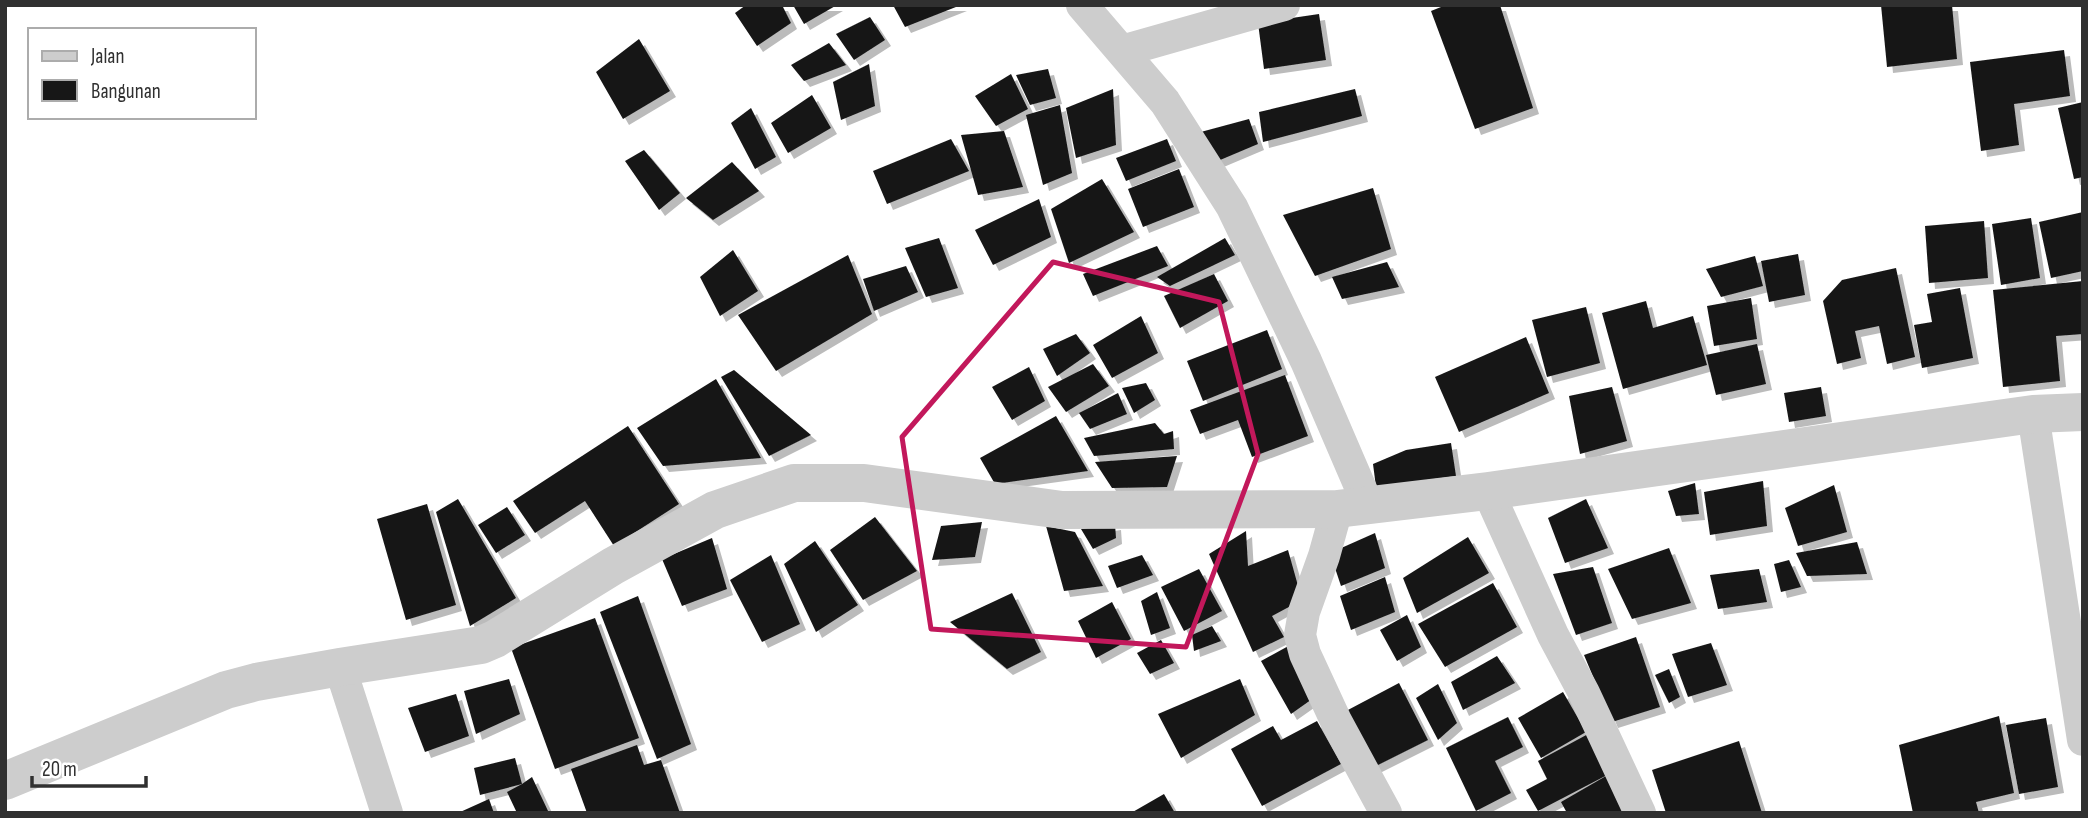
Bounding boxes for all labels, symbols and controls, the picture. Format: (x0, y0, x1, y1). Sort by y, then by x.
legend (28, 28, 256, 119)
text: Jalan (90, 44, 124, 69)
text: Bangunan (91, 79, 161, 104)
scale bar (32, 744, 145, 788)
text: 20 m (42, 757, 77, 782)

